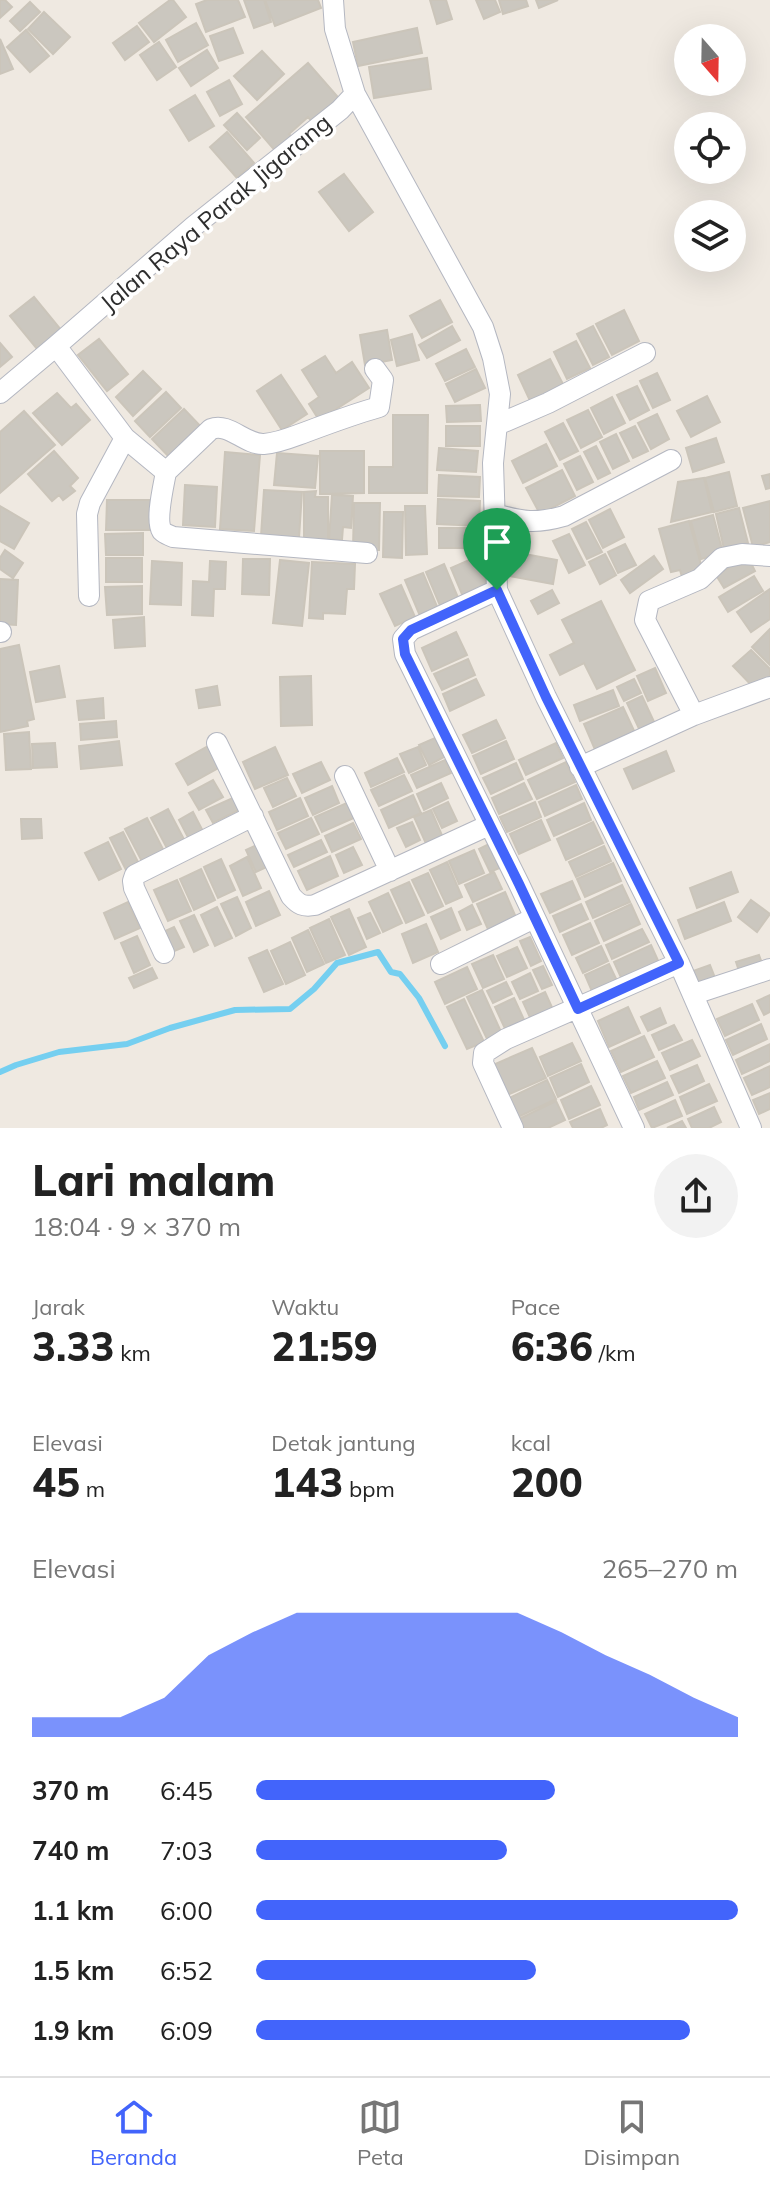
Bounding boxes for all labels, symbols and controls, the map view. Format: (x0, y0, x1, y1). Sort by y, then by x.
north arrow (674, 24, 746, 96)
map controls (674, 24, 746, 272)
street label: Jalan Raya Parak Jigarang (94, 107, 337, 318)
button: locate (674, 112, 746, 184)
button: layers (674, 200, 746, 272)
pin (463, 508, 531, 590)
icon: arrive (475, 520, 519, 564)
text: Lari malam (32, 1152, 275, 1207)
button: share (654, 1154, 738, 1238)
text: 18:04 · 9 × 370 m (32, 1210, 241, 1243)
text: Jarak (32, 1293, 85, 1321)
text: Waktu (271, 1293, 339, 1321)
text: Pace (511, 1293, 560, 1321)
text: 3.33 (32, 1321, 114, 1371)
text: 21:59 (271, 1321, 378, 1371)
text: 6:36 (511, 1321, 593, 1371)
text: km (114, 1339, 151, 1367)
text: /km (593, 1339, 636, 1367)
text: Elevasi (32, 1429, 103, 1457)
text: Detak jantung (271, 1429, 416, 1457)
text: kcal (511, 1429, 551, 1457)
text: 45 (32, 1457, 80, 1507)
text: 143 (271, 1457, 343, 1507)
text: 200 (511, 1457, 583, 1507)
text: m (80, 1475, 105, 1503)
text: bpm (343, 1475, 395, 1503)
text: Elevasi (32, 1552, 116, 1585)
text: 265–270 m (602, 1552, 738, 1585)
text: 370 m (32, 1774, 109, 1807)
text: 6:45 (160, 1774, 213, 1807)
text: 740 m (32, 1834, 109, 1867)
text: 7:03 (160, 1834, 213, 1867)
text: 1.1 km (32, 1894, 115, 1927)
text: 6:00 (160, 1894, 213, 1927)
text: 1.5 km (32, 1954, 115, 1987)
text: 6:52 (160, 1954, 213, 1987)
text: 1.9 km (32, 2014, 115, 2047)
text: 6:09 (160, 2014, 213, 2047)
tab: Beranda (90, 2095, 177, 2171)
tab: Peta (357, 2095, 404, 2171)
tab: Disimpan (584, 2095, 680, 2171)

